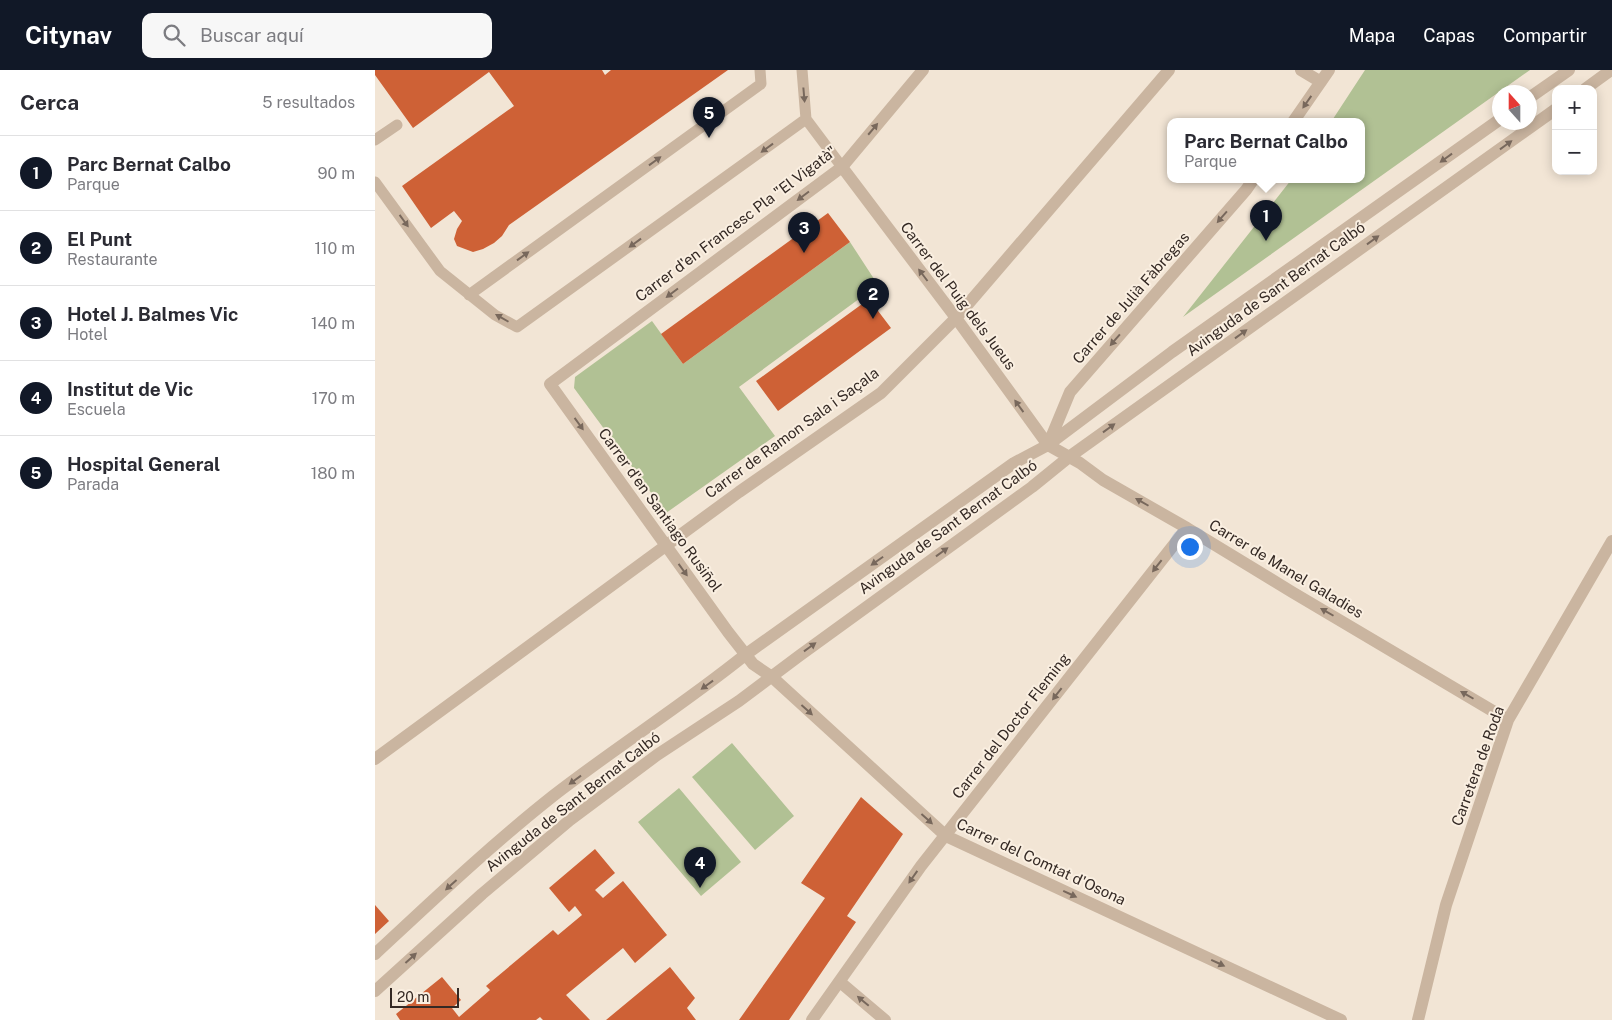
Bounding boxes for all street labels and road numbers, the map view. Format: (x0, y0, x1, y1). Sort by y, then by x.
street label: Carrer d'en Francesc Pla "El Vigatà" (632, 142, 840, 305)
street label: Carrer del Puig dels Jueus (897, 218, 1020, 373)
street label: Avinguda de Sant Bernat Calbó (1183, 218, 1368, 359)
street label: Carrer de Julià Fàbregas (1069, 228, 1192, 367)
street label: Carrer de Ramon Sala i Saçala (702, 364, 882, 501)
street label: Carrer d'en Santiago Rusiñol (595, 425, 725, 595)
street label: Avinguda de Sant Bernat Calbó (855, 456, 1040, 597)
street label: Carrer de Manel Galadies (1206, 516, 1366, 621)
street label: Carrer del Doctor Fleming (948, 649, 1073, 802)
street label: Carretera de Roda (1448, 704, 1507, 828)
street label: Avinguda de Sant Bernat Calbó (482, 728, 663, 875)
street label: Carrer del Comtat d'Osona (954, 815, 1128, 908)

